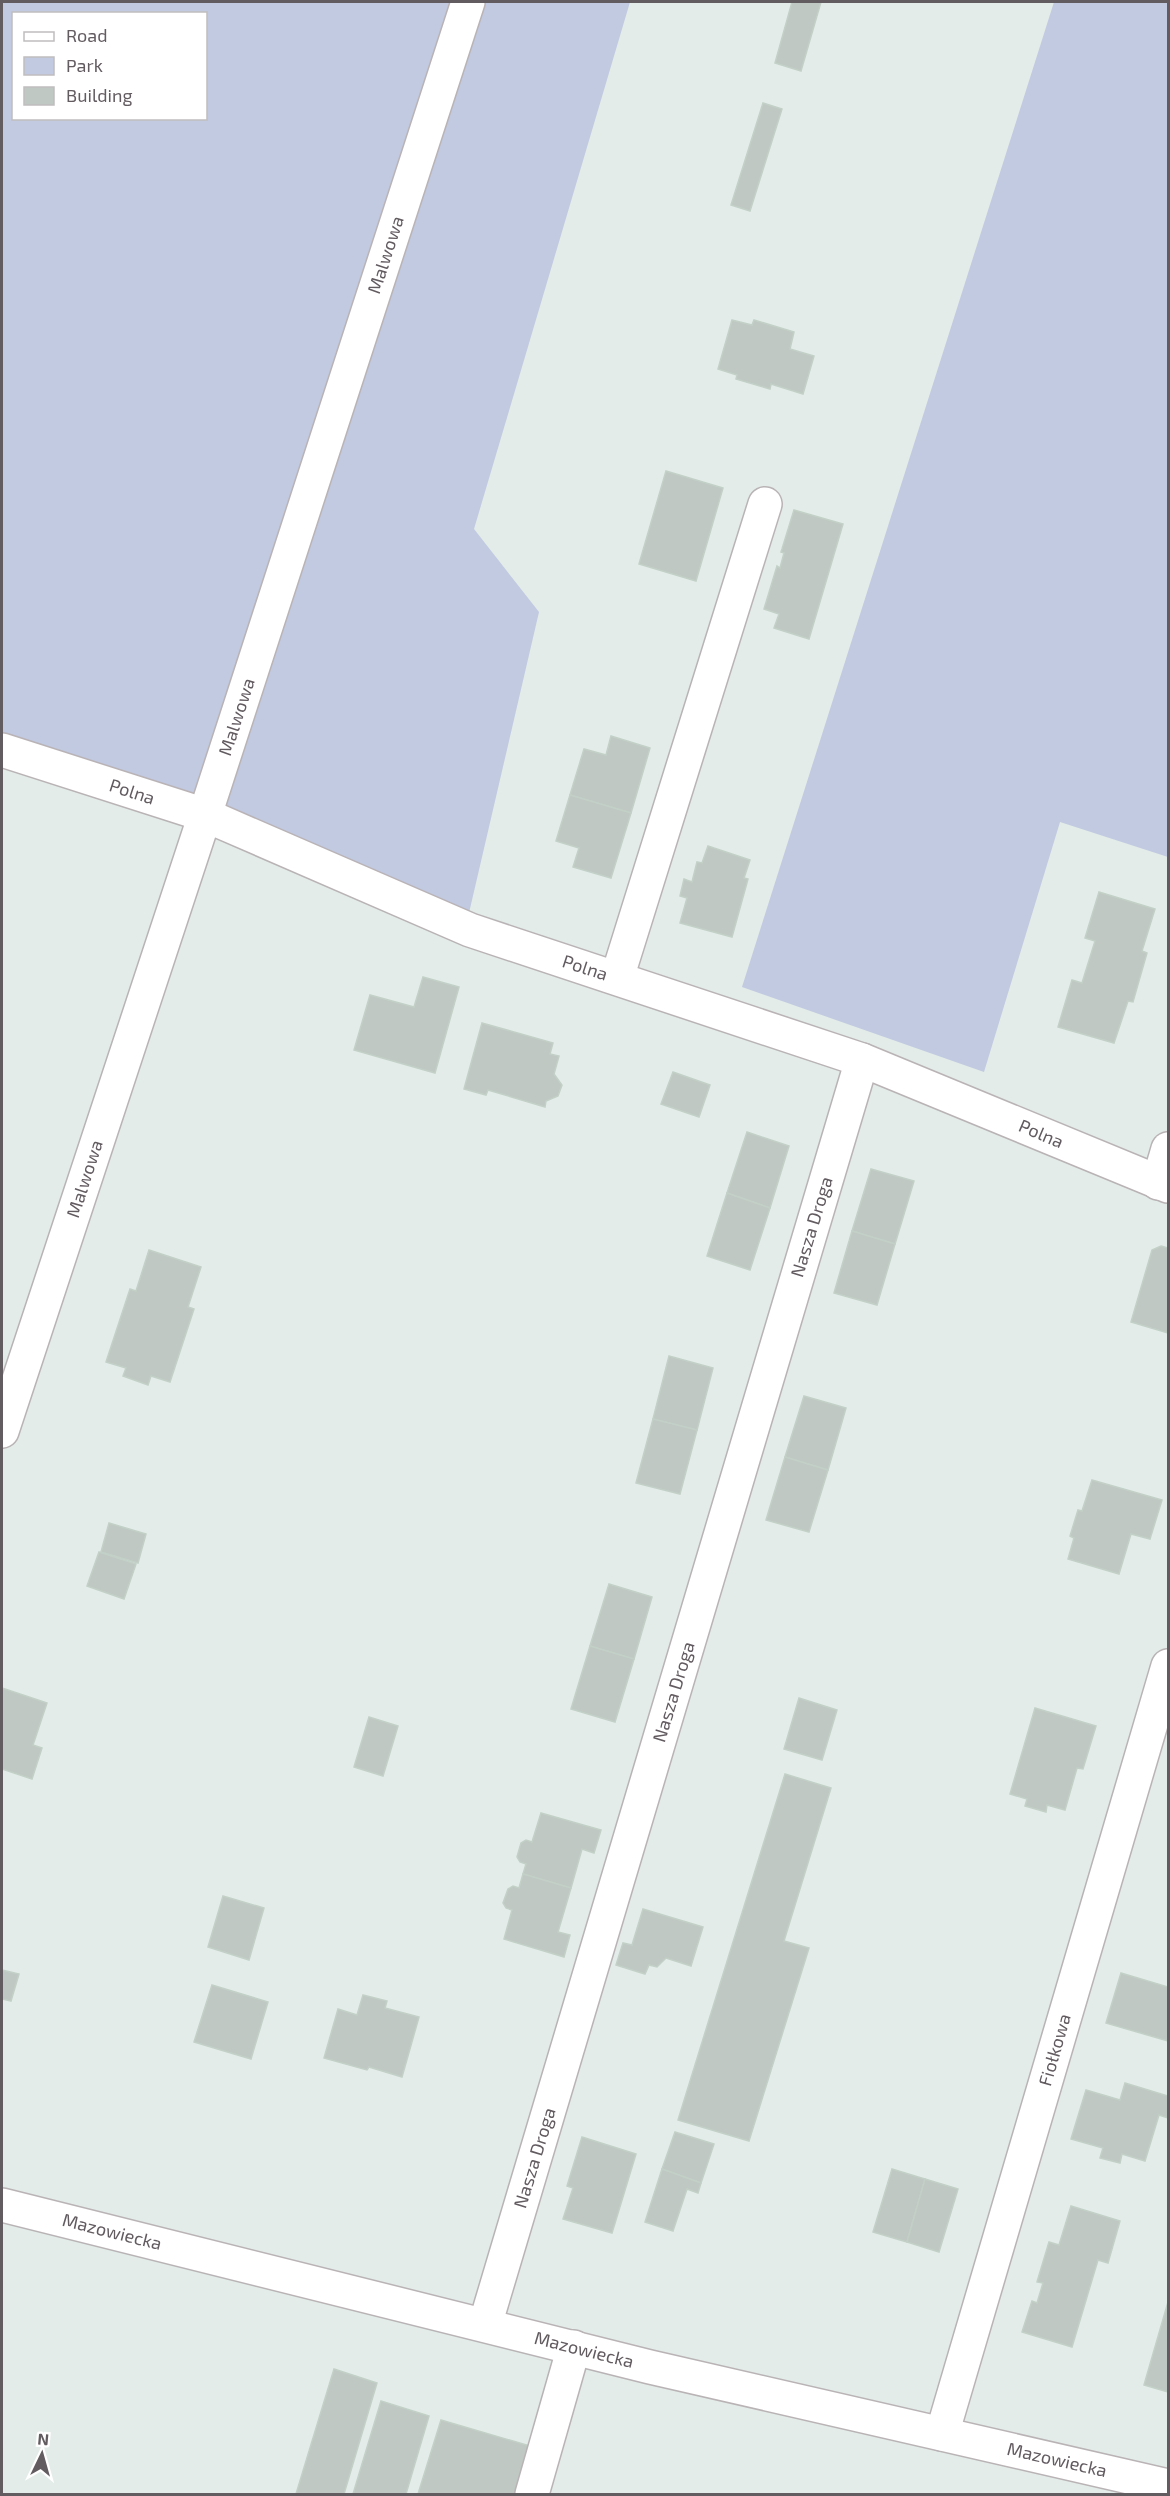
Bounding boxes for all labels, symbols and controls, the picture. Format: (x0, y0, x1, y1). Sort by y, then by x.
legend (12, 12, 207, 120)
text: Road (66, 24, 107, 46)
text: Park (66, 54, 103, 76)
text: Building (66, 84, 133, 106)
street label: Malwowa (362, 213, 408, 296)
street label: Malwowa (213, 675, 259, 758)
street label: Polna (107, 773, 158, 809)
street label: Polna (560, 949, 611, 985)
street label: Polna (1016, 1114, 1067, 1152)
street label: Malwowa (61, 1137, 107, 1220)
street label: Nasza Droga (785, 1174, 837, 1280)
street label: Nasza Droga (647, 1639, 699, 1745)
street label: Fiołkowa (1033, 2011, 1075, 2088)
street label: Nasza Droga (508, 2105, 560, 2211)
street label: Mazowiecka (60, 2208, 164, 2254)
street label: Mazowiecka (532, 2326, 636, 2372)
north arrow (12, 2424, 72, 2484)
text: N (37, 2429, 50, 2449)
street label: Mazowiecka (1005, 2437, 1109, 2481)

